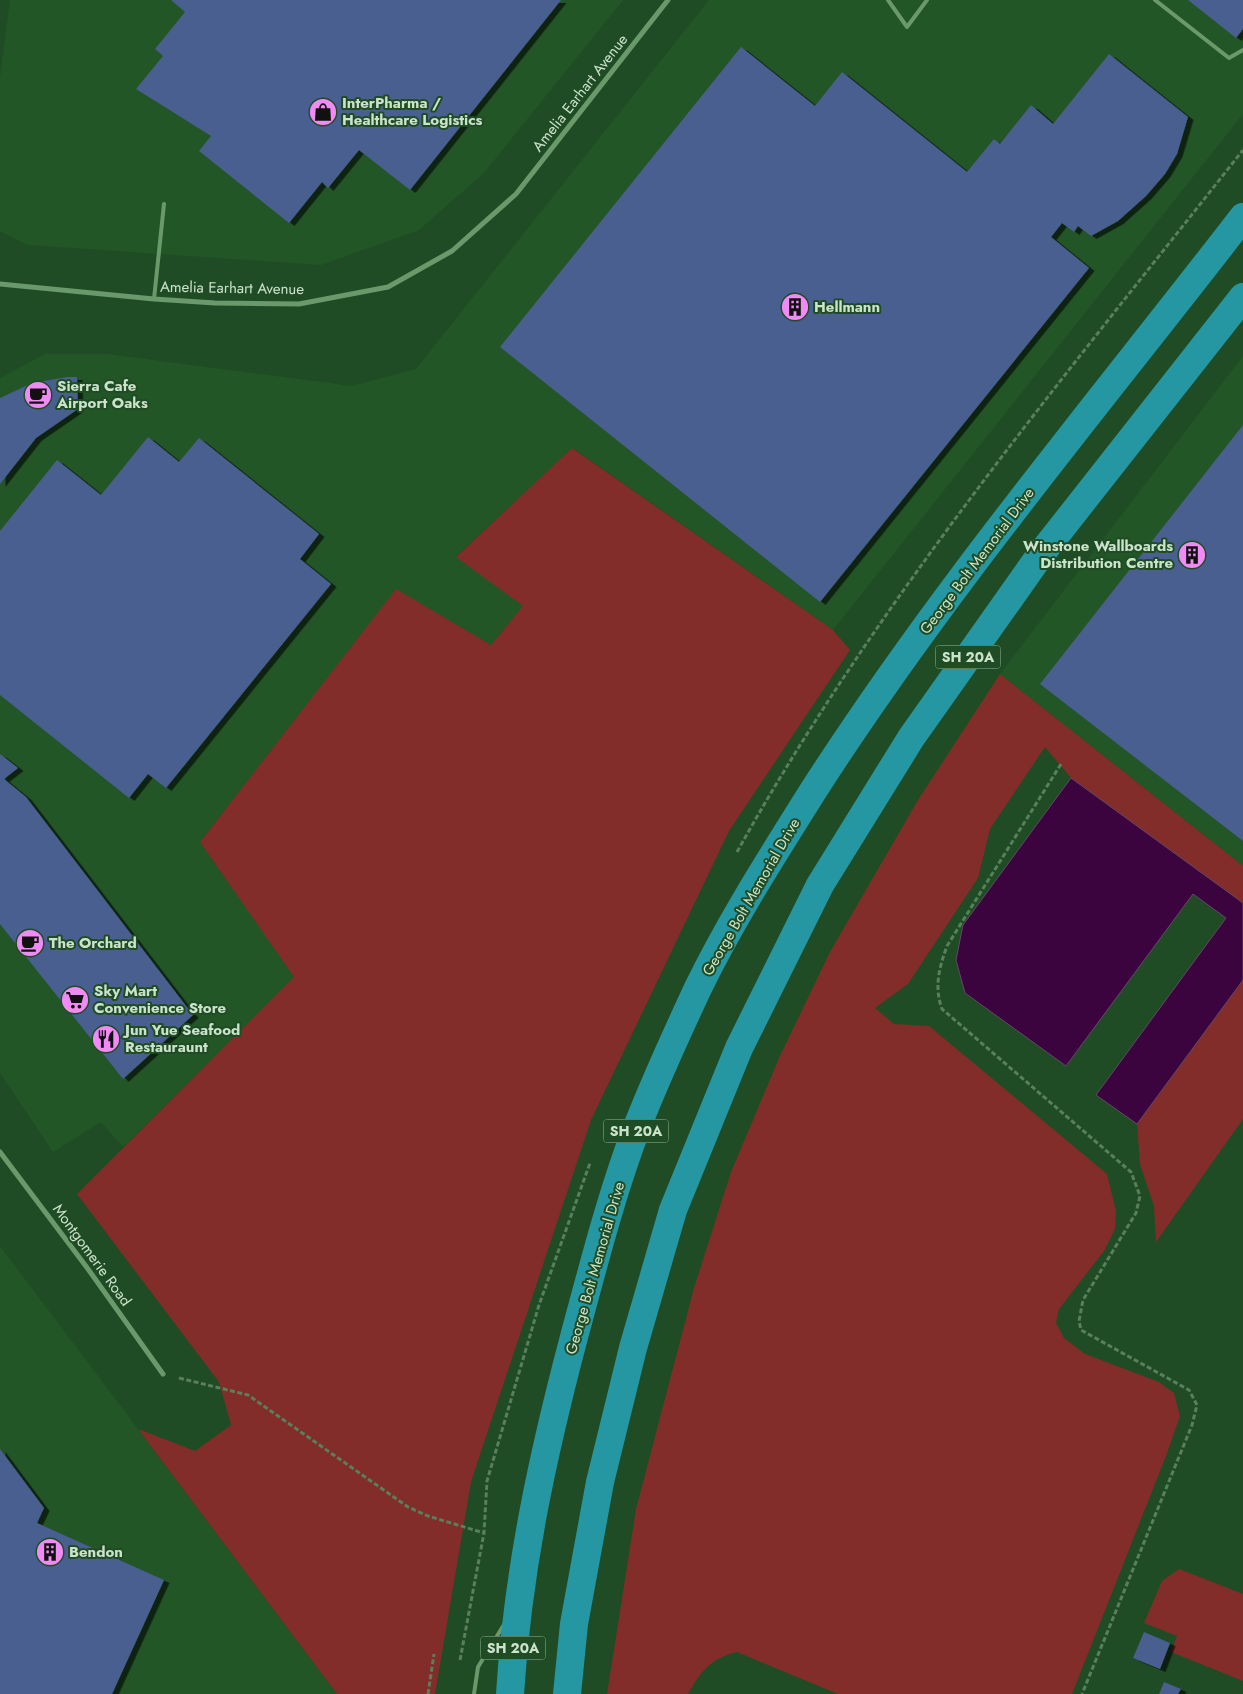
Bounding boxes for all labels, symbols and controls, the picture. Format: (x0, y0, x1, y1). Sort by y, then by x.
street label: Amelia Earhart Avenue (527, 29, 633, 157)
place label: InterPharma / Healthcare Logistics (342, 92, 483, 131)
shop icon: InterPharma / Healthcare Logistics (308, 97, 338, 127)
street label: Amelia Earhart Avenue (160, 276, 304, 300)
building icon: Hellmann (780, 292, 810, 322)
place label: Hellmann (814, 296, 880, 318)
place label: Sierra Cafe Airport Oaks (56, 375, 148, 414)
cafe icon: Sierra Cafe Airport Oaks (23, 380, 53, 410)
street label: George Bolt Memorial Drive (914, 483, 1040, 639)
place label: Winstone Wallboards Distribution Centre (1023, 535, 1173, 574)
building icon: Winstone Wallboards Distribution Centre (1177, 540, 1207, 570)
road number: SH 20A (936, 646, 1000, 669)
street label: George Bolt Memorial Drive (697, 814, 805, 980)
cafe icon: The Orchard (15, 928, 45, 958)
place label: The Orchard (49, 932, 137, 954)
place label: Sky Mart Convenience Store (94, 980, 227, 1019)
supermarket icon: Sky Mart Convenience Store (60, 985, 90, 1015)
place label: Jun Yue Seafood Restauraunt (122, 1019, 240, 1058)
restaurant icon: Jun Yue Seafood Restauraunt (91, 1024, 121, 1054)
road number: SH 20A (604, 1120, 668, 1142)
street label: George Bolt Memorial Drive (560, 1179, 630, 1357)
street label: Montgomerie Road (47, 1199, 137, 1311)
building icon: Bendon (35, 1537, 65, 1567)
place label: Bendon (69, 1541, 123, 1563)
road number: SH 20A (480, 1636, 546, 1660)

